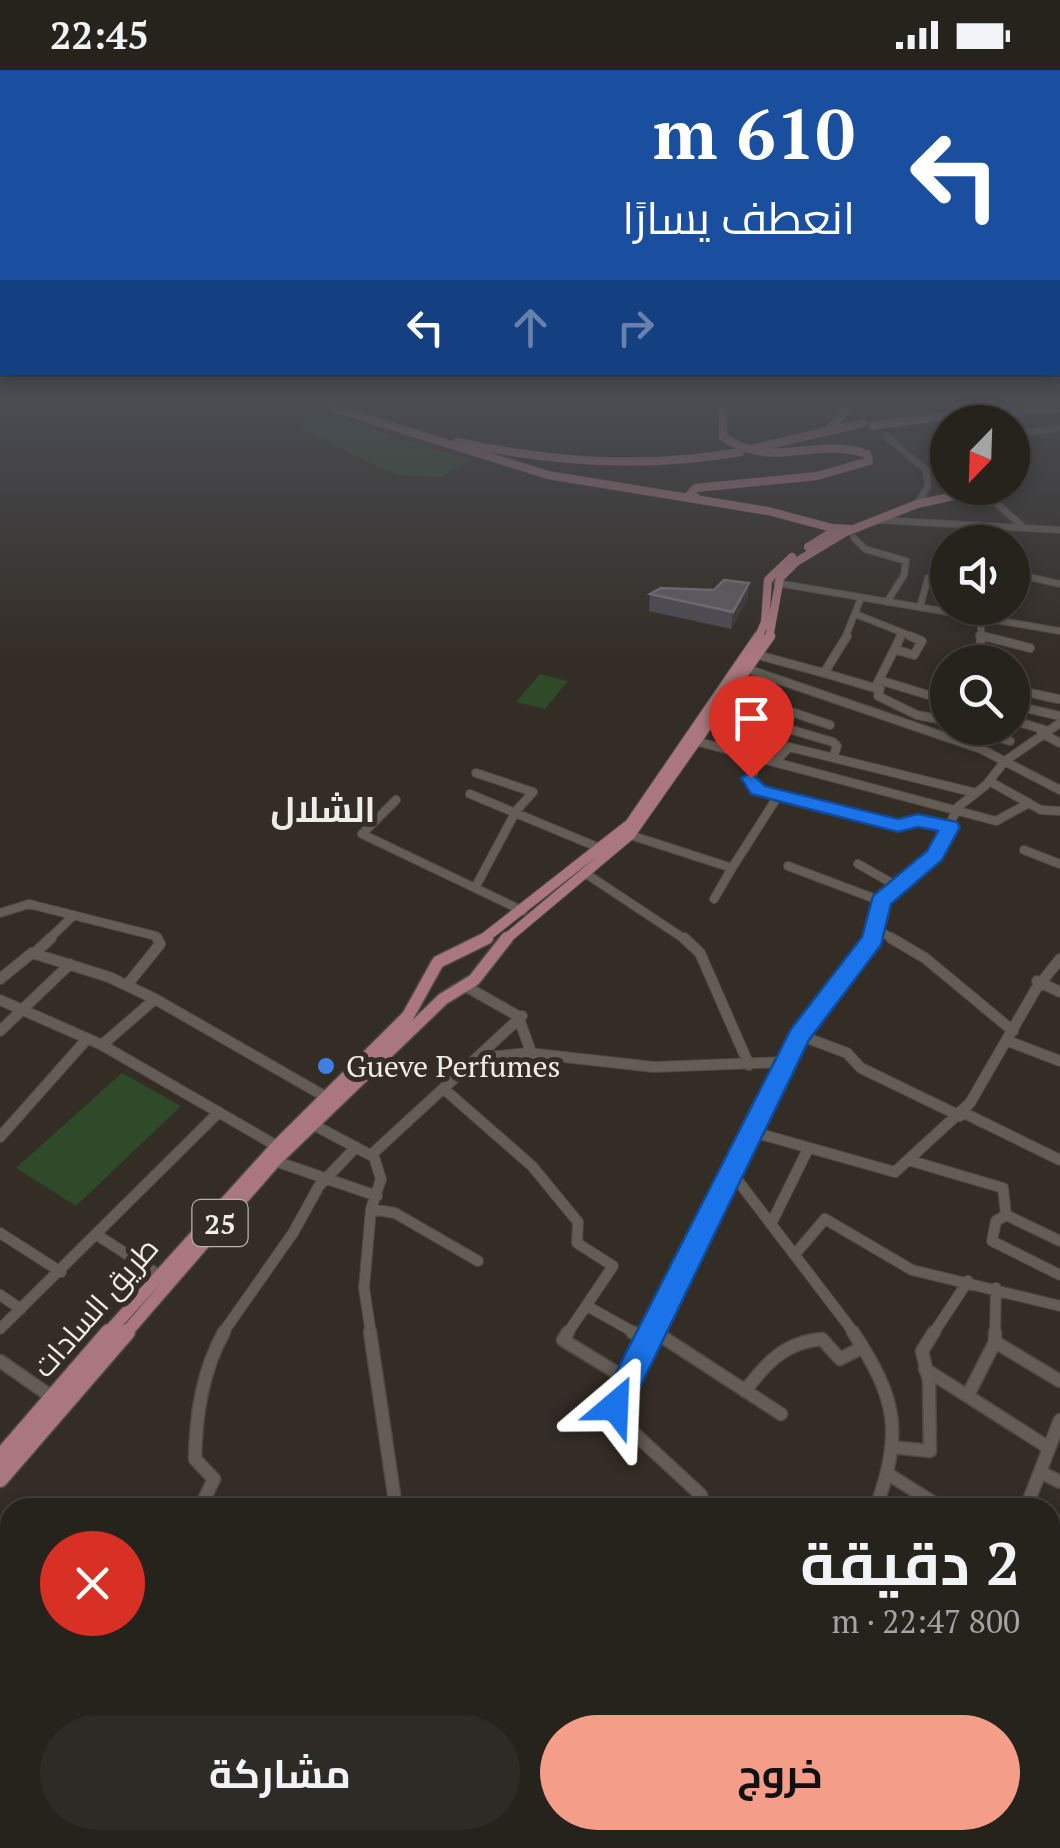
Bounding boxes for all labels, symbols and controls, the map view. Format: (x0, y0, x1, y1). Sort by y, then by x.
text: 22:45 (50, 10, 149, 60)
text: 610 m (653, 86, 855, 179)
icon: left (890, 110, 1020, 240)
text: انعطف يسارًا (622, 187, 855, 247)
icon: left (398, 300, 453, 355)
icon: ahead (503, 300, 558, 355)
icon: right (608, 300, 663, 355)
north arrow (930, 405, 1030, 505)
map controls (930, 405, 1030, 745)
button: sound (930, 525, 1030, 625)
button: search (930, 645, 1030, 745)
pin (709, 676, 794, 779)
icon: arrive (724, 691, 779, 746)
district label: الشلال (271, 786, 375, 832)
place label: Gueve Perfumes (346, 1046, 561, 1086)
marker: Gueve Perfumes (315, 1055, 337, 1077)
road number: 25 (192, 1200, 248, 1246)
street label: طريق السادات (23, 1229, 167, 1385)
position arrow (563, 1354, 667, 1458)
text: 2 دقيقة (800, 1523, 1020, 1602)
button: close (40, 1531, 145, 1636)
text: 800 m · 22:47 (832, 1600, 1020, 1642)
button: مشاركة (40, 1715, 520, 1830)
button: خروج (540, 1715, 1020, 1830)

